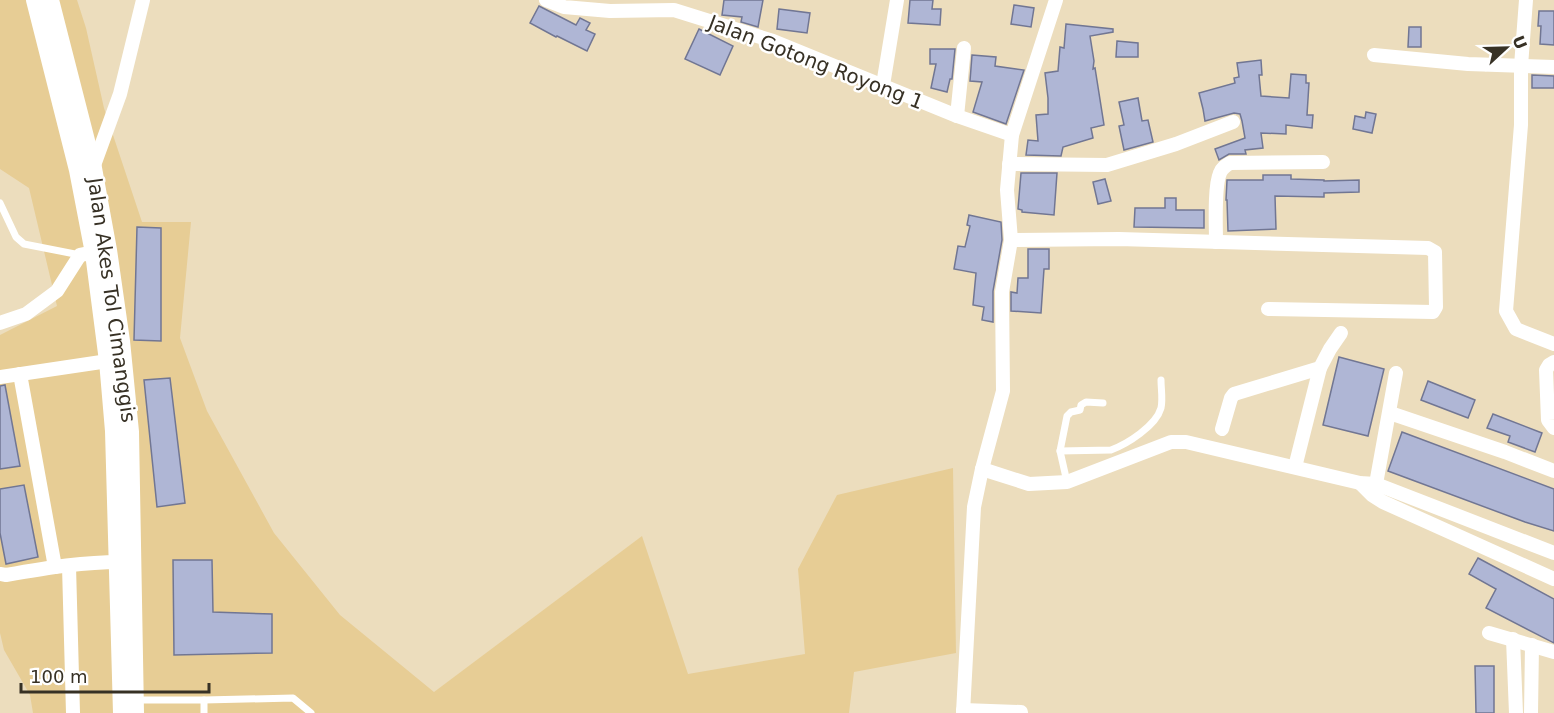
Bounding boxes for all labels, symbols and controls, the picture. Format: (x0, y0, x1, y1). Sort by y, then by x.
street label: Jalan Gotong Royong 1 (703, 9, 927, 114)
north arrow (1476, 18, 1536, 78)
text: U (1508, 33, 1531, 52)
street label: Jalan Akes Tol Cimanggis (83, 174, 141, 424)
scale bar (21, 656, 208, 694)
text: 100 m (30, 666, 88, 687)

